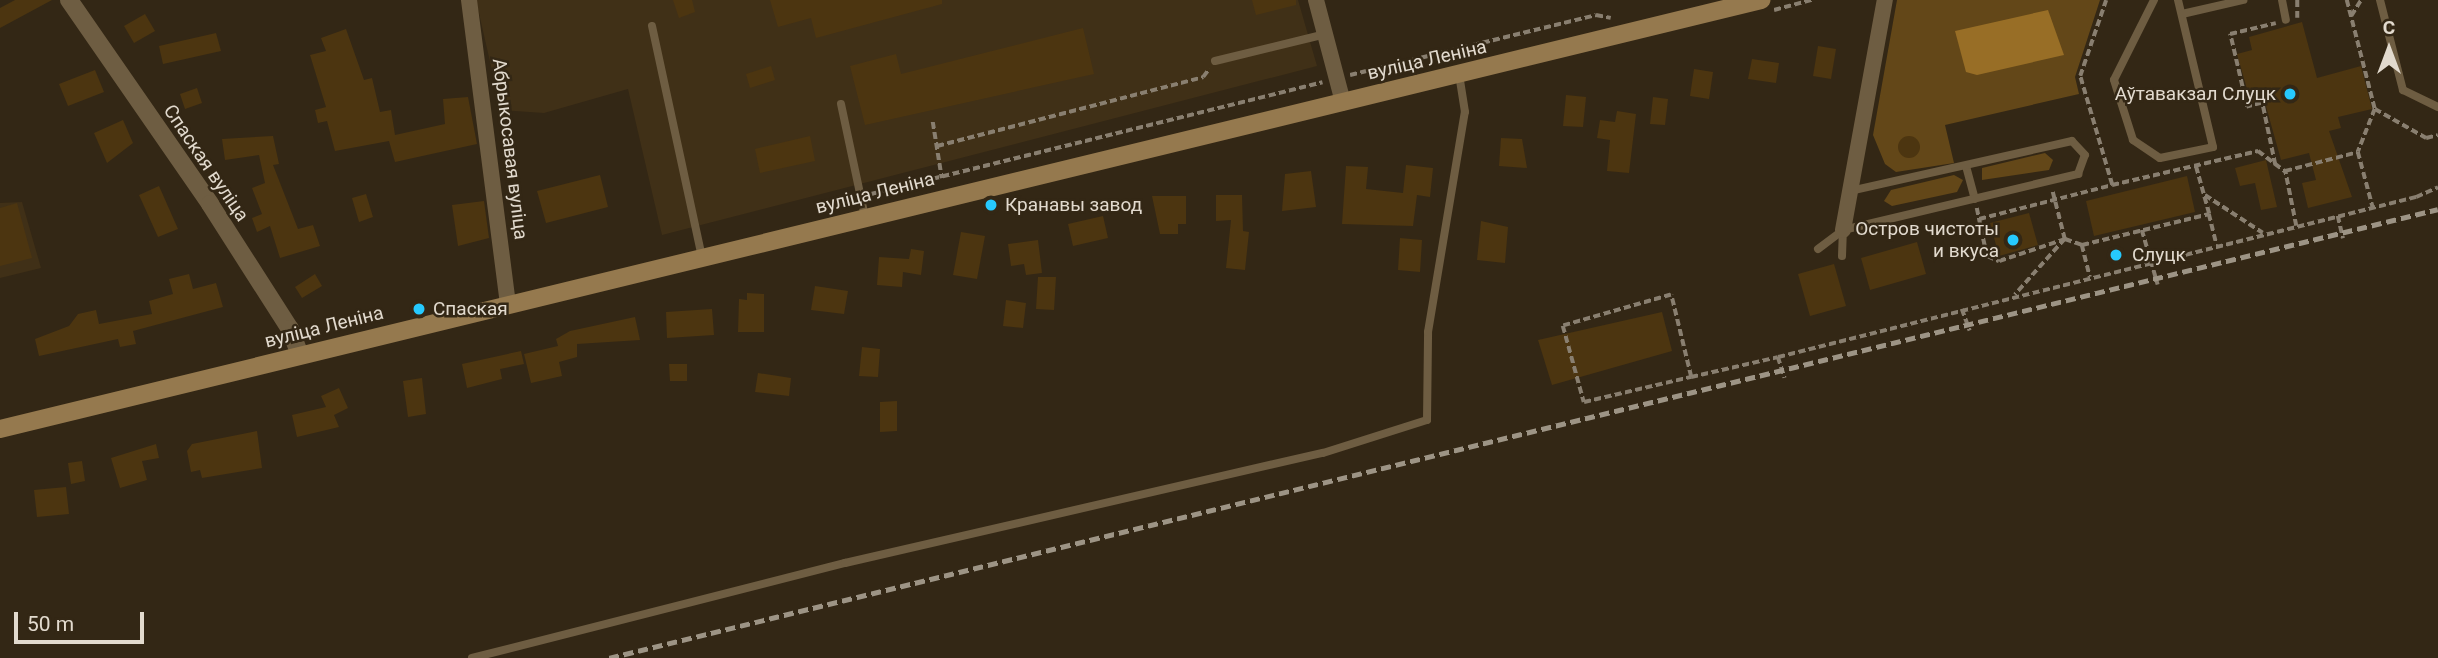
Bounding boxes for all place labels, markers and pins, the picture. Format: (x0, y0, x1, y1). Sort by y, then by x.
place label: Аўтавакзал Слуцк (2115, 83, 2276, 105)
marker: Аўтавакзал Слуцк (2282, 86, 2298, 102)
place label: Кранавы завод (1005, 194, 1142, 216)
marker: Кранавы завод (983, 197, 999, 213)
place label: Остров чистоты и вкуса (1855, 218, 1999, 262)
marker: Остров чистоты и вкуса (2005, 232, 2021, 248)
place label: Слуцк (2132, 244, 2186, 266)
marker: Слуцк (2106, 245, 2126, 265)
place label: Спаская (433, 298, 508, 320)
marker: Спаская (411, 301, 427, 317)

